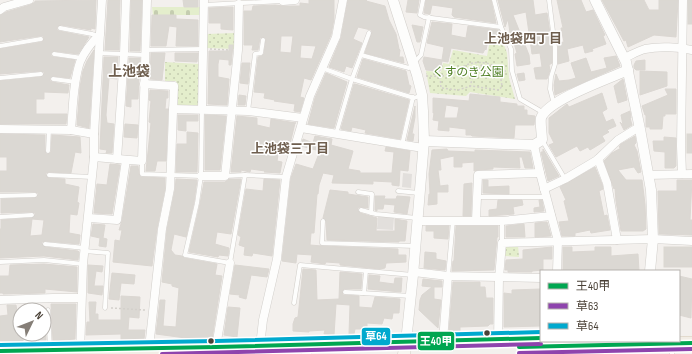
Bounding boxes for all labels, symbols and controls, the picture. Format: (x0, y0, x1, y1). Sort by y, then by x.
district label: 上池袋四丁目 (484, 31, 562, 47)
district label: 上池袋 (108, 63, 150, 80)
park label: くすのき公園 (432, 65, 504, 80)
district label: 上池袋三丁目 (251, 141, 329, 157)
legend (540, 270, 680, 342)
text: 王40甲 (576, 279, 610, 294)
text: 草63 (576, 299, 598, 314)
north arrow (12, 302, 52, 342)
text: N (32, 309, 46, 322)
text: 草64 (576, 319, 598, 334)
line badge: 草64 (361, 327, 391, 346)
unlabelled marker (482, 328, 492, 338)
text: 草64 (365, 330, 387, 343)
line badge: 王40甲 (417, 331, 455, 351)
text: 王40甲 (420, 335, 452, 348)
unlabelled marker (206, 336, 216, 346)

